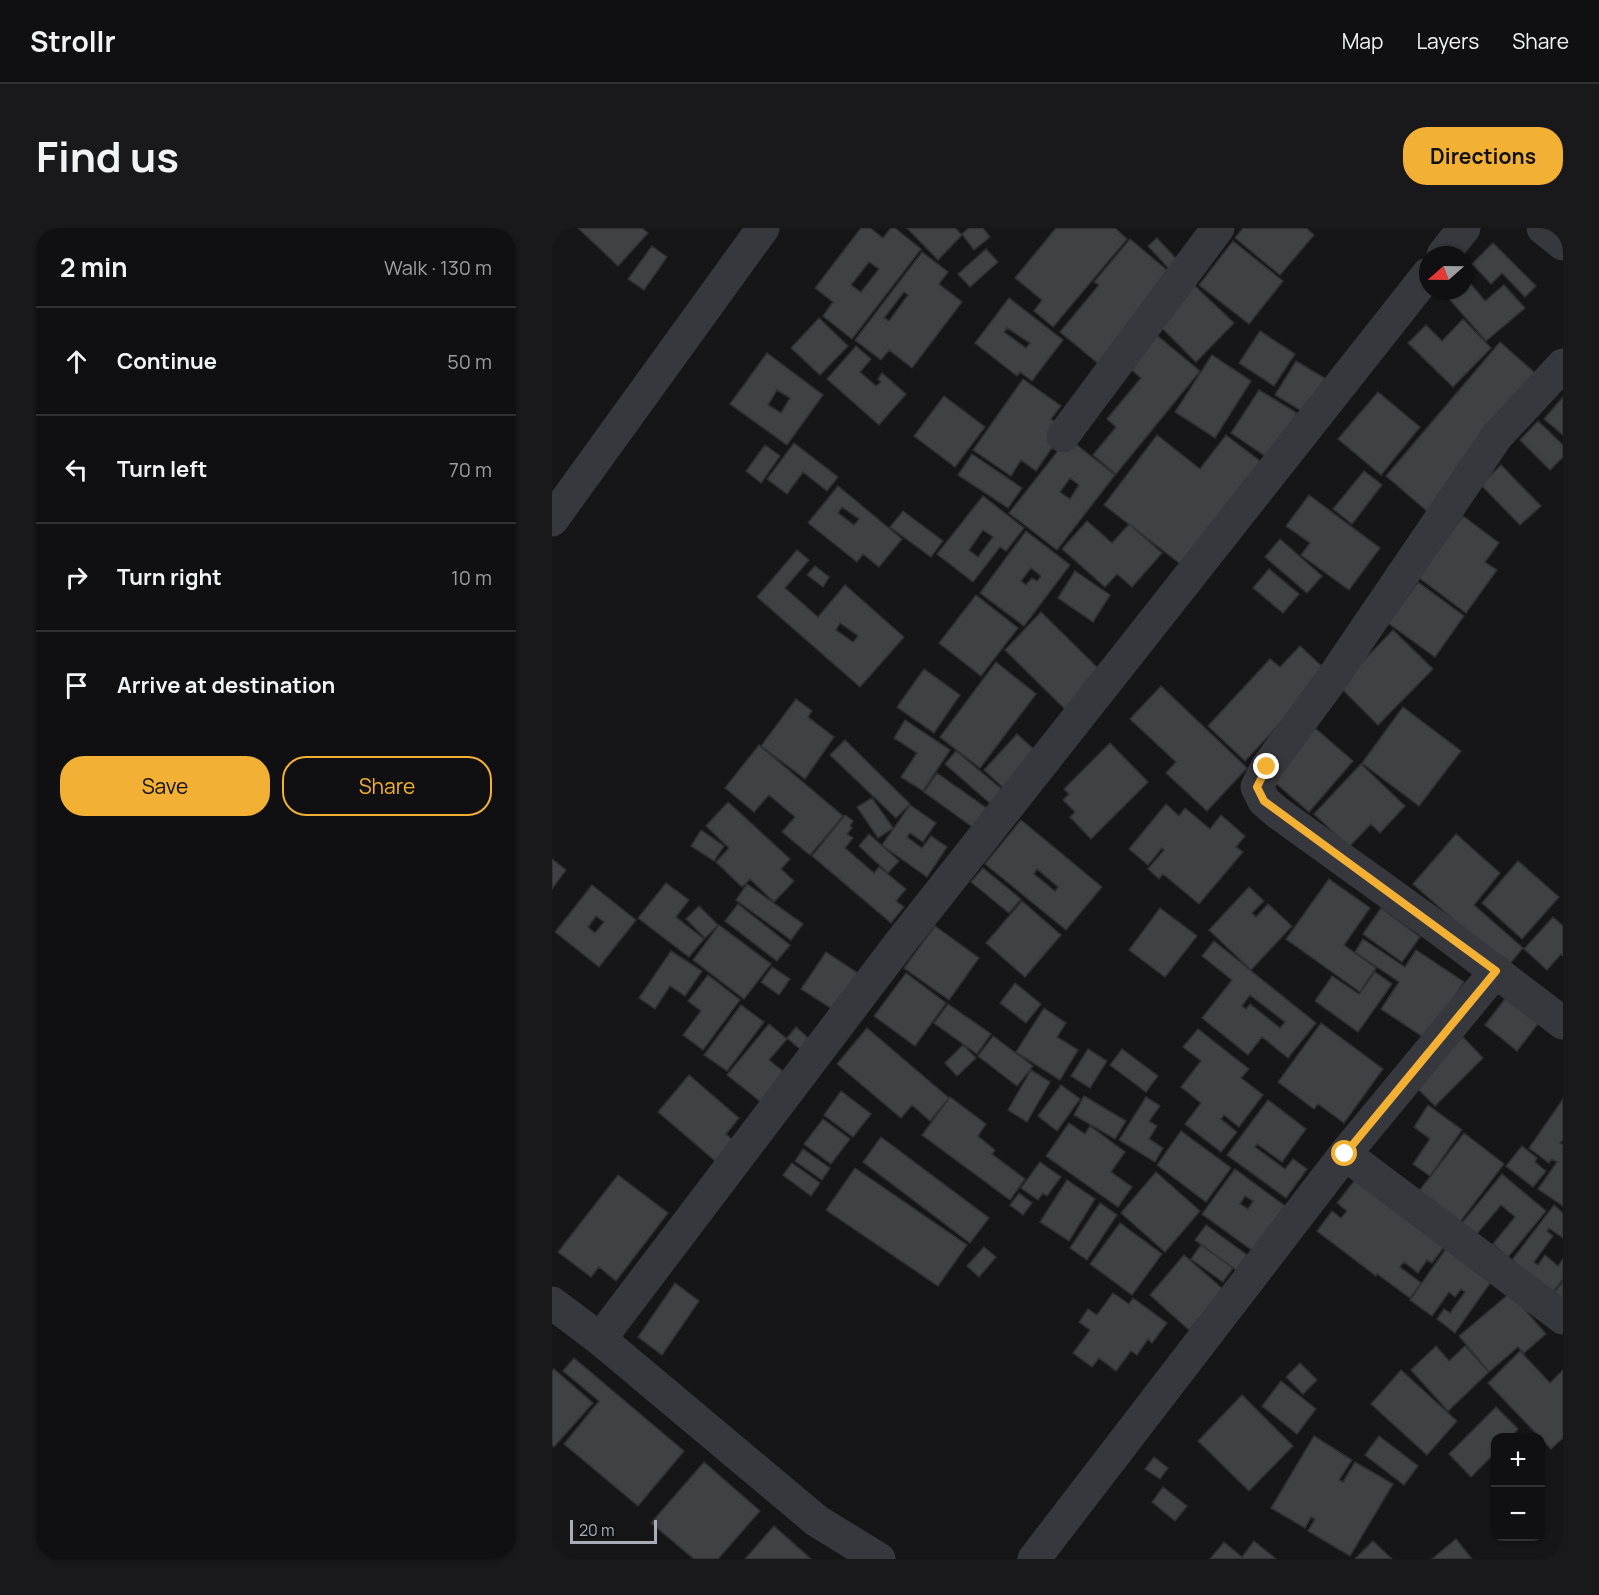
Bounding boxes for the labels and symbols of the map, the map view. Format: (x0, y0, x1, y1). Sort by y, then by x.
north arrow (1419, 246, 1473, 300)
route end (1253, 753, 1279, 779)
route start (1331, 1140, 1357, 1166)
scale bar (570, 1517, 657, 1544)

